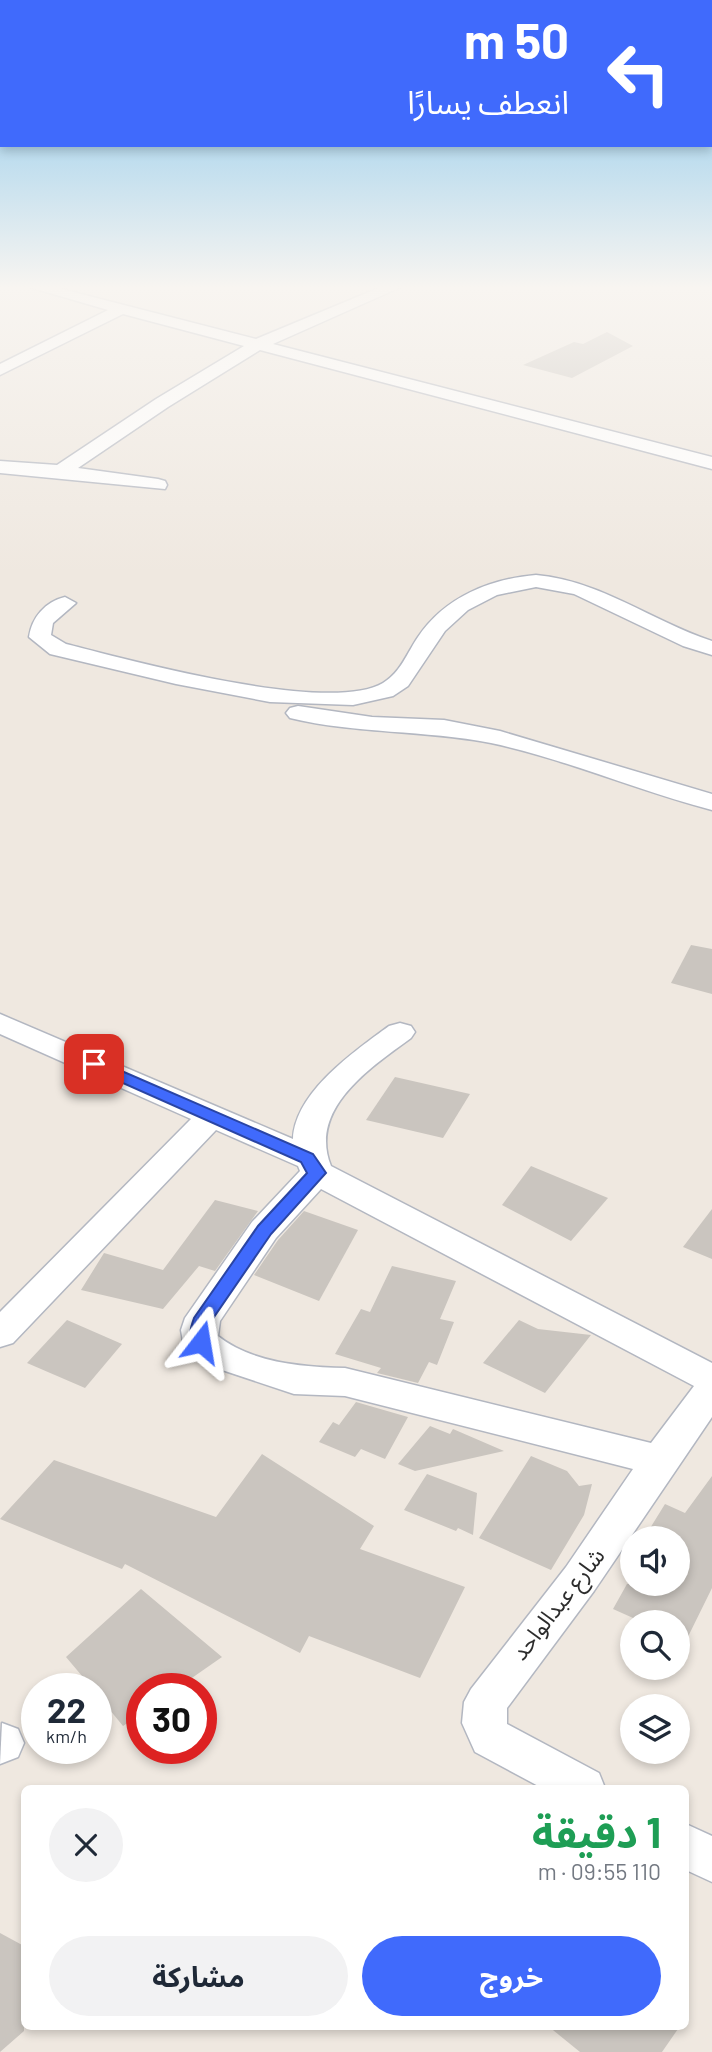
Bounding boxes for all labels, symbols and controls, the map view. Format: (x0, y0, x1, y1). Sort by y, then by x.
text: 50 m (464, 10, 569, 69)
icon: left (593, 28, 684, 119)
text: انعطف يسارًا (407, 82, 569, 120)
pin (64, 1034, 124, 1094)
icon: arrive (75, 1045, 113, 1083)
position arrow (164, 1305, 238, 1379)
map controls (620, 1526, 690, 1764)
button: sound (620, 1526, 690, 1596)
street label: شارع عبدالواحد (505, 1542, 613, 1668)
button: search (620, 1610, 690, 1680)
speed limit sign: 30 (126, 1673, 217, 1764)
text: 22 (47, 1688, 86, 1730)
button: layers (620, 1694, 690, 1764)
text: km/h (46, 1725, 87, 1747)
text: 1 دقيقة (532, 1806, 661, 1856)
button: close (49, 1808, 123, 1882)
text: 110 m · 09:55 (538, 1857, 661, 1885)
button: مشاركة (49, 1936, 348, 2016)
button: خروج (362, 1936, 661, 2016)

